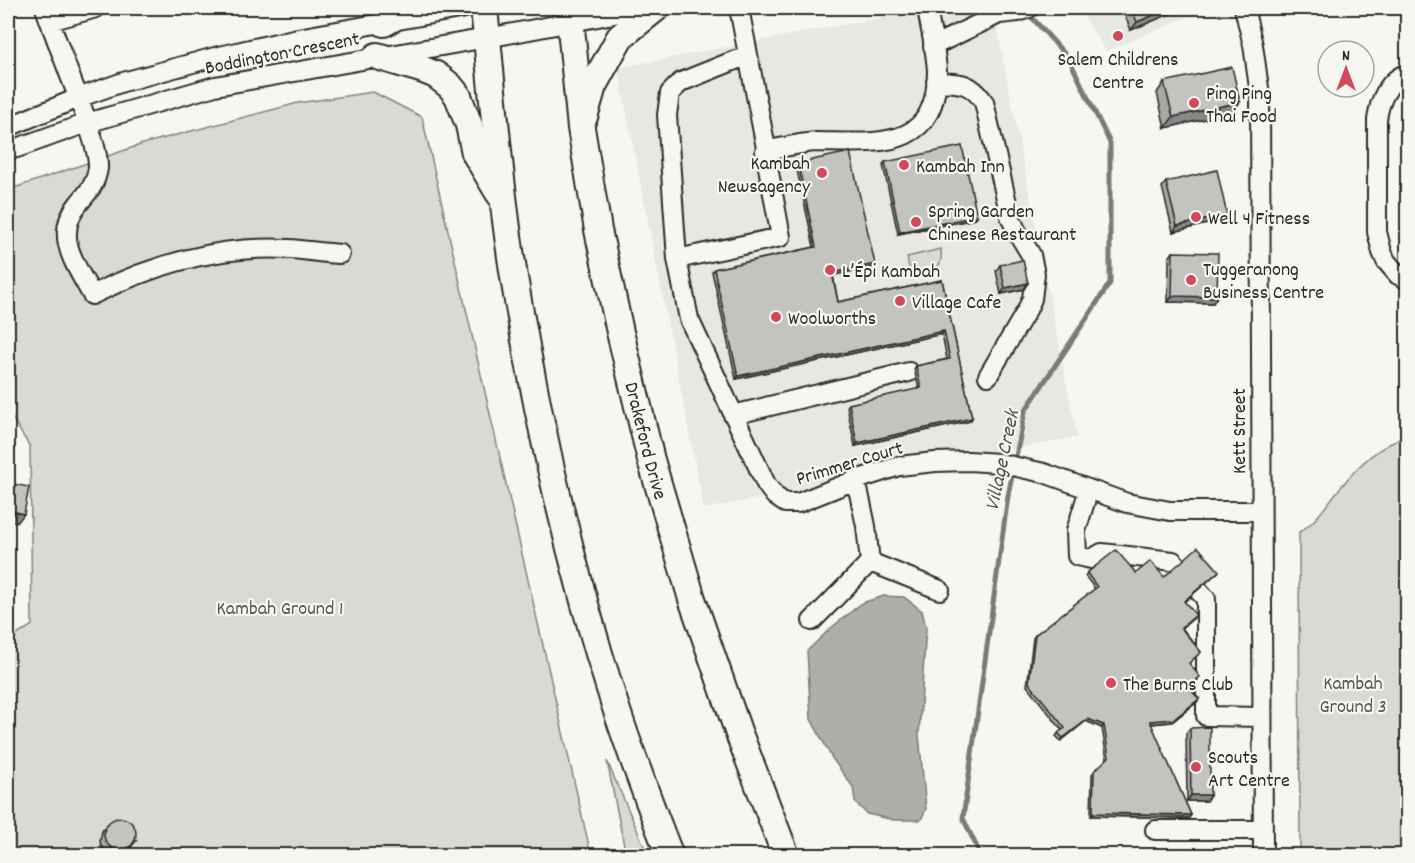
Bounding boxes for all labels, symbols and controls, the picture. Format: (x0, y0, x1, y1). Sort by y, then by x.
street label: Boddington Crescent (203, 26, 362, 84)
marker: Salem Childrens Centre (1111, 29, 1125, 43)
north arrow (1316, 39, 1376, 99)
text: N (1342, 45, 1350, 68)
place label: Salem Childrens Centre (1058, 47, 1178, 98)
place label: Ping Ping Thai Food (1206, 81, 1277, 132)
marker: Ping Ping Thai Food (1187, 96, 1201, 110)
place label: Kambah Newsagency (718, 151, 811, 202)
place label: Kambah Inn (916, 154, 1005, 182)
marker: Kambah Inn (897, 158, 911, 172)
marker: Kambah Newsagency (815, 166, 829, 180)
place label: Spring Garden Chinese Restaurant (928, 199, 1076, 250)
place label: Well 4 Fitness (1208, 206, 1310, 234)
marker: Well 4 Fitness (1189, 210, 1203, 224)
marker: Spring Garden Chinese Restaurant (909, 215, 923, 229)
place label: Tuggeranong Business Centre (1203, 257, 1324, 308)
place label: L’Épi Kambah (842, 259, 940, 287)
marker: L’Épi Kambah (823, 263, 837, 277)
marker: Tuggeranong Business Centre (1184, 273, 1198, 287)
place label: Village Cafe (912, 290, 1002, 318)
marker: Village Cafe (893, 294, 907, 308)
place label: Woolworths (788, 306, 876, 334)
marker: Woolworths (769, 310, 783, 324)
street label: Drakeford Drive (616, 380, 673, 503)
street label: Kett Street (1227, 388, 1255, 474)
water label: Village Creek (979, 405, 1030, 514)
street label: Primmer Court (793, 435, 907, 494)
park label: Kambah Ground 1 (217, 596, 343, 624)
park label: Kambah Ground 3 (1319, 671, 1387, 722)
place label: The Burns Club (1123, 672, 1233, 700)
marker: The Burns Club (1104, 676, 1118, 690)
place label: Scouts Art Centre (1208, 745, 1290, 796)
marker: Scouts Art Centre (1189, 760, 1203, 774)

